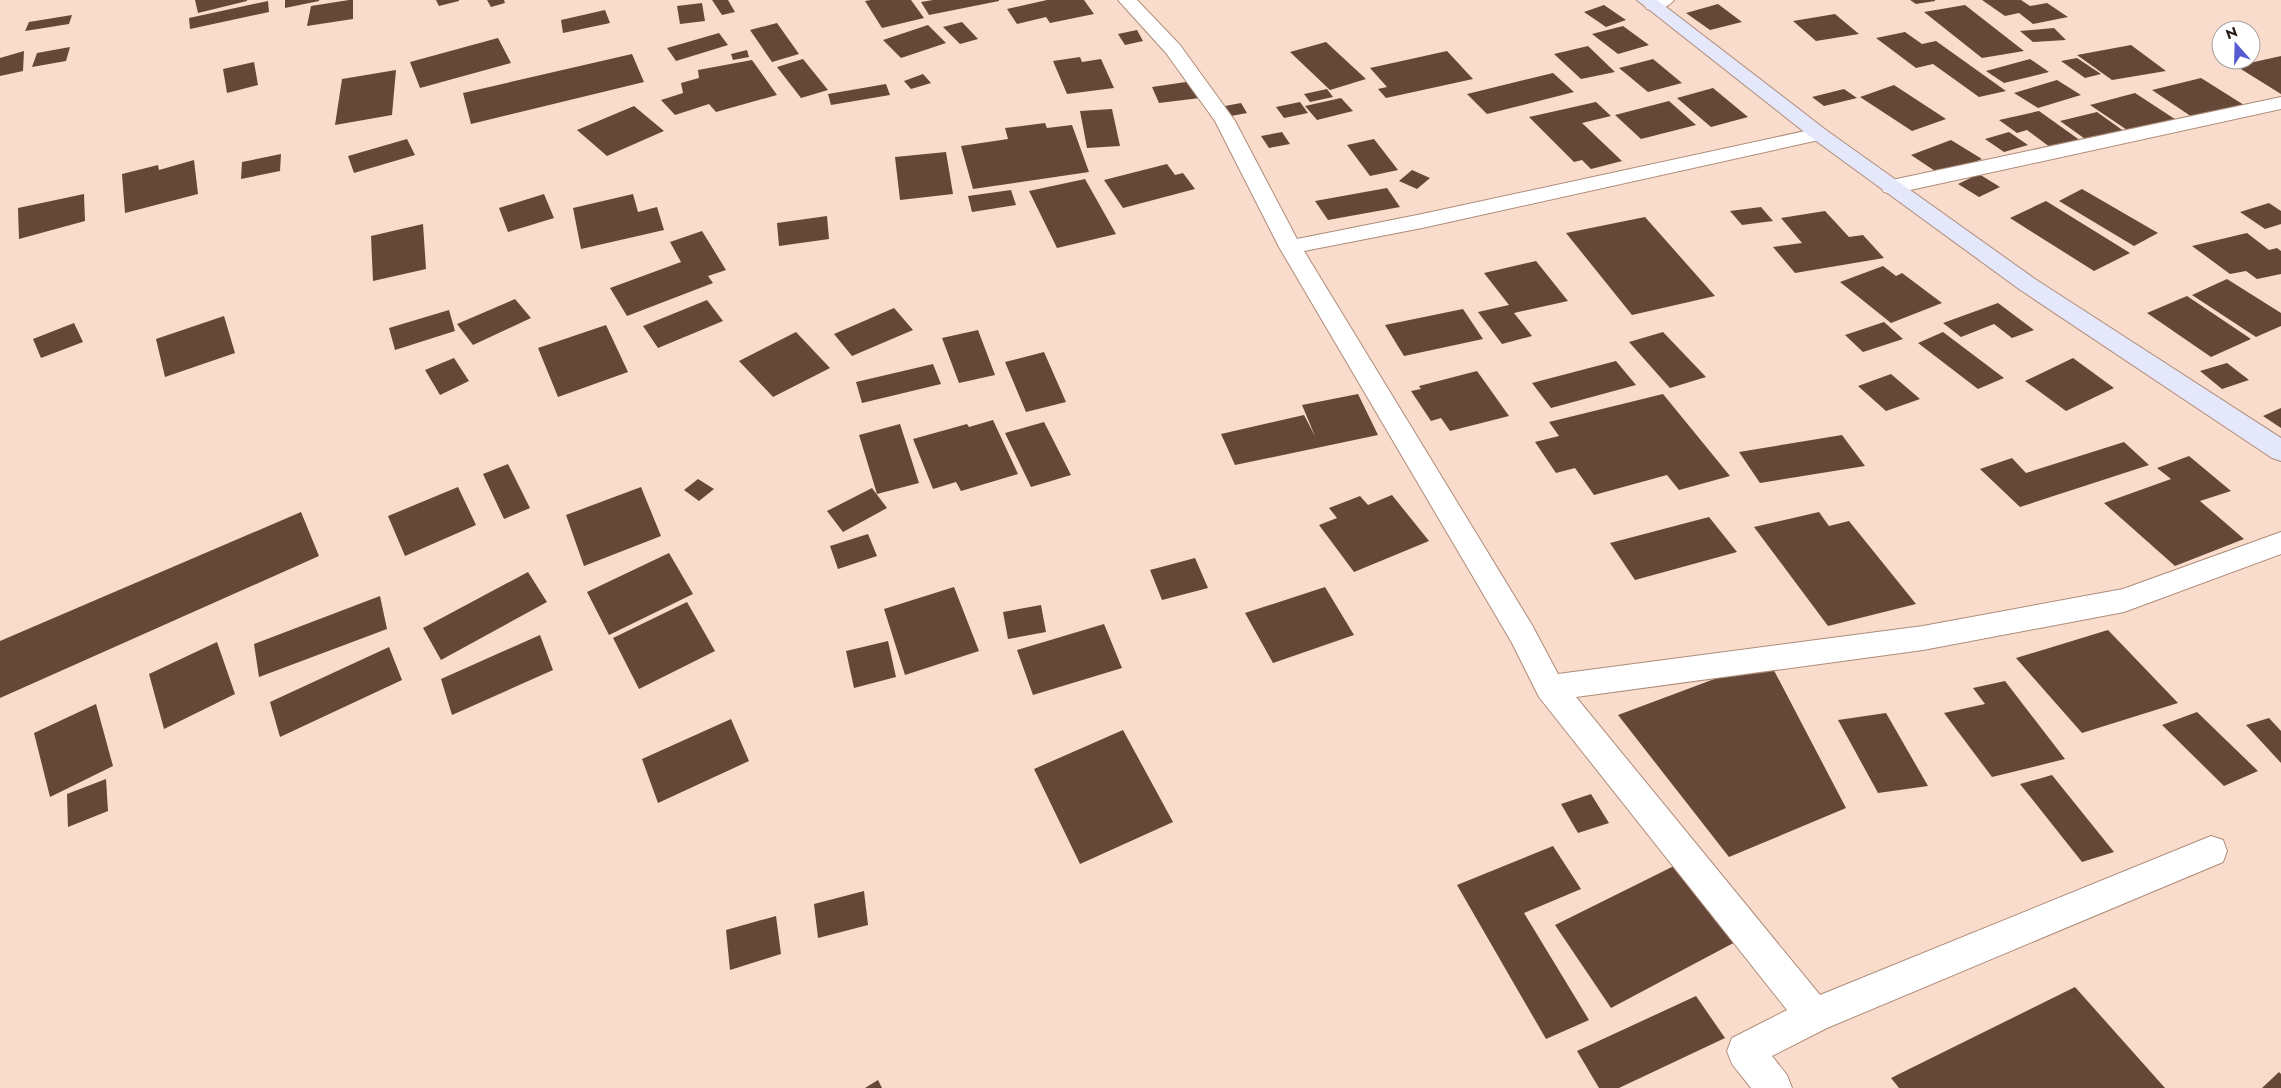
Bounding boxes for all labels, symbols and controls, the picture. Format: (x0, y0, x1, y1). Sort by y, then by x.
north arrow (2211, 20, 2261, 70)
text: N (2223, 21, 2240, 44)

